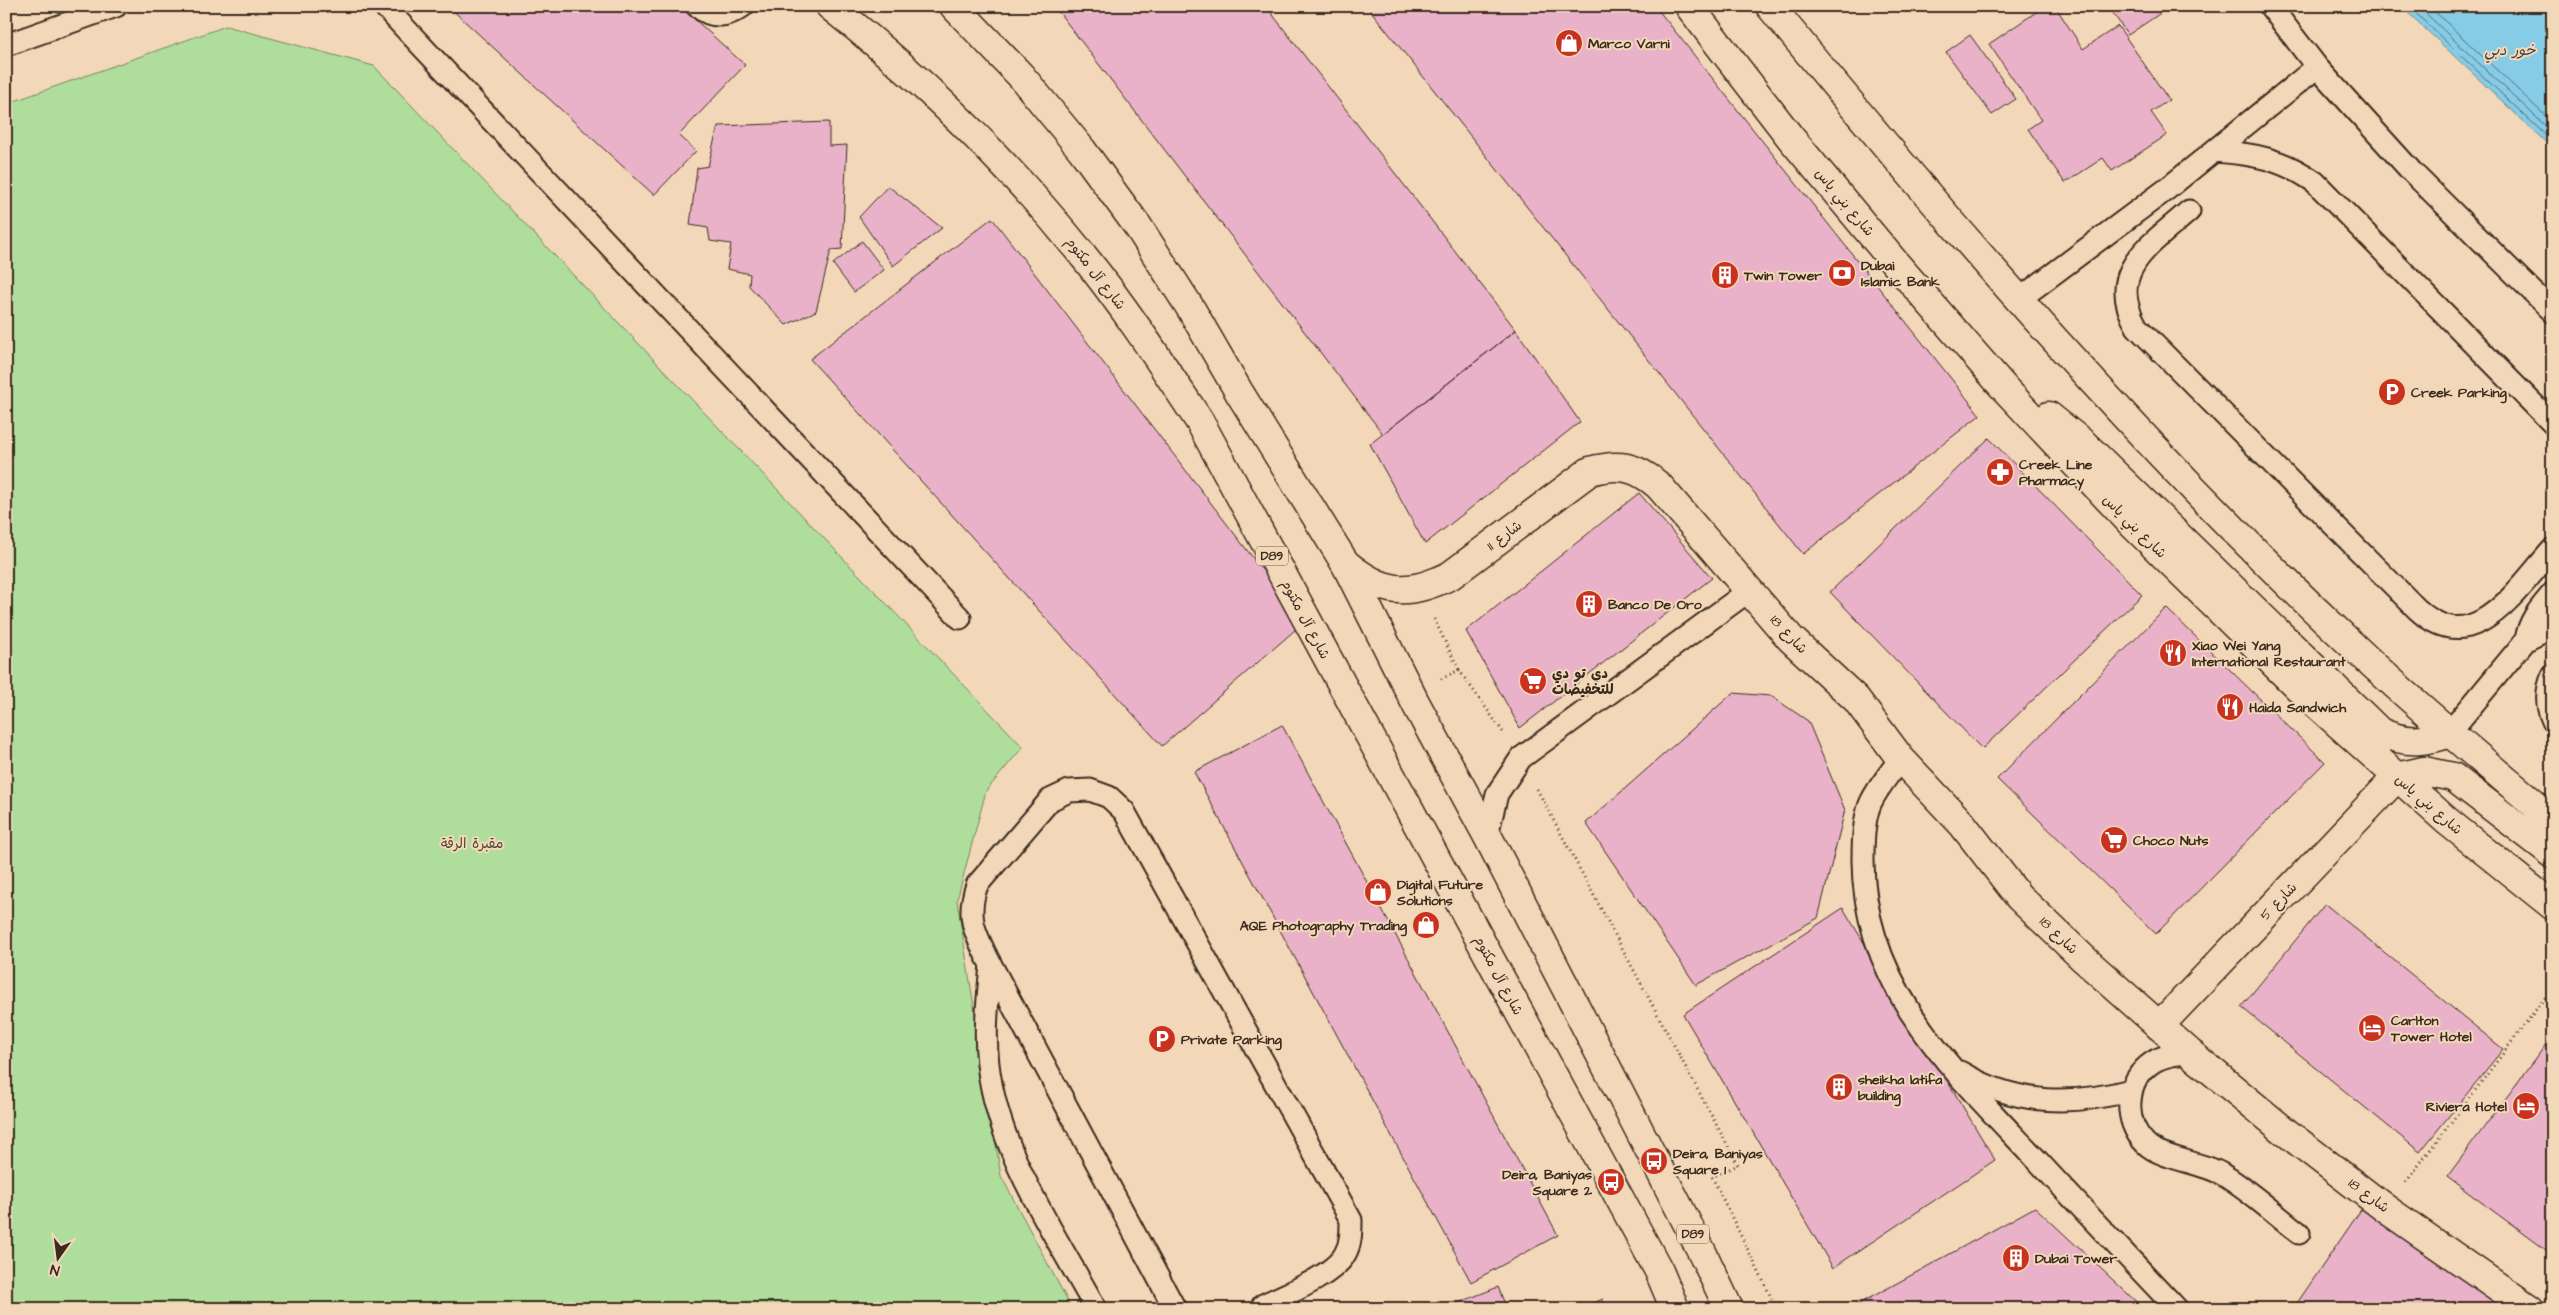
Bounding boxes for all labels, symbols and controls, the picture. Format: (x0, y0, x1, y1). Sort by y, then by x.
shop icon: Marco Varni (1554, 28, 1584, 58)
place label: Marco Varni (1588, 34, 1670, 54)
water label: خور دبي (2485, 40, 2536, 63)
street label: شارع بني ياس (1808, 164, 1879, 242)
street label: شارع آل مكتوم (1060, 233, 1130, 315)
place label: Dubai Islamic Bank (1861, 256, 1940, 292)
bank icon: Dubai Islamic Bank (1827, 258, 1857, 288)
building icon: Twin Tower (1710, 260, 1740, 290)
place label: Twin Tower (1743, 266, 1822, 286)
parking icon: Creek Parking (2377, 377, 2407, 407)
place label: Creek Parking (2411, 383, 2507, 404)
place label: Creek Line Pharmacy (2019, 455, 2093, 491)
pharmacy icon: Creek Line Pharmacy (1985, 457, 2015, 487)
street label: شارع بني ياس (2096, 490, 2171, 565)
street label: شارع 11 (1483, 516, 1526, 556)
road number: D89 (1256, 546, 1288, 566)
street label: شارع آل مكتوم (1275, 576, 1334, 663)
building icon: Banco De Oro (1574, 589, 1604, 619)
place label: Banco De Oro (1608, 595, 1702, 615)
street label: شارع 18 (1765, 611, 1812, 659)
place label: Xiao Wei Yang International Restaurant (2192, 636, 2346, 672)
restaurant icon: Xiao Wei Yang International Restaurant (2158, 638, 2188, 668)
place label: دي تو دي للتخفيضات (1552, 664, 1614, 700)
supermarket icon: دي تو دي للتخفيضات (1518, 666, 1548, 696)
restaurant icon: Haida Sandwich (2215, 692, 2245, 722)
place label: Haida Sandwich (2249, 698, 2347, 718)
street label: شارع بني ياس (2389, 770, 2466, 841)
supermarket icon: Choco Nuts (2099, 825, 2129, 855)
place label: Choco Nuts (2133, 831, 2209, 851)
park label: مقبرة الرقة (441, 834, 503, 854)
place label: Digital Future Solutions (1396, 875, 1483, 911)
shop icon: Digital Future Solutions (1363, 877, 1393, 907)
street label: شارع 5 (2256, 878, 2302, 925)
shop icon: AQE Photography Trading (1411, 910, 1441, 940)
street label: شارع 18 (2035, 912, 2082, 959)
place label: AQE Photography Trading (1240, 916, 1408, 937)
street label: شارع آل مكتوم (1468, 932, 1527, 1019)
place label: Carlton Tower Hotel (2390, 1011, 2472, 1047)
hotel icon: Carlton Tower Hotel (2357, 1013, 2387, 1043)
parking icon: Private Parking (1147, 1024, 1177, 1054)
place label: Private Parking (1181, 1030, 1282, 1051)
place label: sheikha latifa building (1858, 1070, 1943, 1107)
building icon: sheikha latifa building (1824, 1072, 1854, 1102)
hotel icon: Riviera Hotel (2511, 1091, 2541, 1121)
place label: Riviera Hotel (2426, 1097, 2508, 1117)
place label: Deira, Baniyas Square 1 (1672, 1144, 1763, 1180)
bus stop icon: Deira, Baniyas Square 1 (1639, 1146, 1669, 1176)
place label: Deira, Baniyas Square 2 (1502, 1165, 1593, 1201)
bus stop icon: Deira, Baniyas Square 2 (1596, 1167, 1626, 1197)
street label: شارع 18 (2344, 1174, 2393, 1218)
road number: D89 (1677, 1224, 1709, 1244)
north arrow (32, 1232, 82, 1282)
building icon: Dubai Tower (2001, 1243, 2031, 1273)
place label: Dubai Tower (2035, 1249, 2117, 1269)
text: N (48, 1259, 62, 1280)

